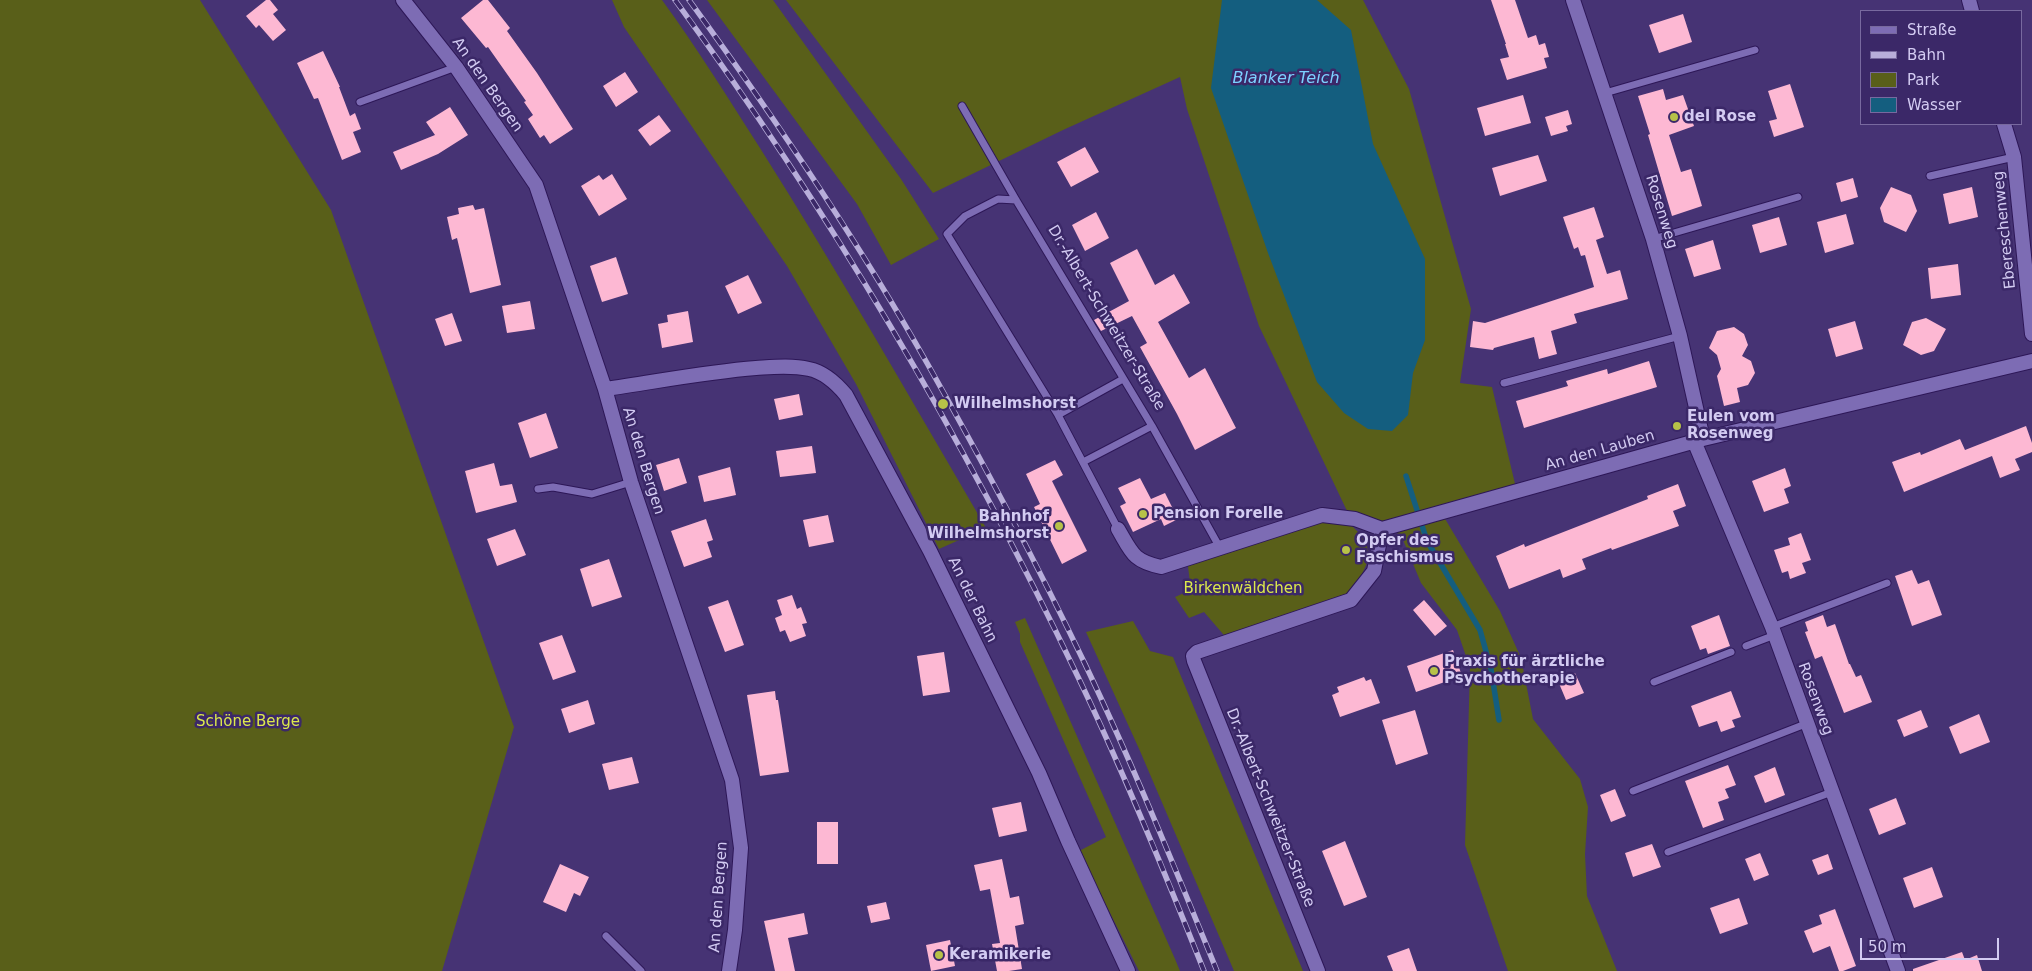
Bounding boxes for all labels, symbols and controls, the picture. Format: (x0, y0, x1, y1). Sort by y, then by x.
legend (1860, 10, 2022, 125)
text: Straße (1907, 21, 1956, 39)
street label: An den Bergen (448, 34, 526, 136)
text: Bahn (1907, 46, 1946, 64)
water label: Blanker Teich (1232, 69, 1340, 89)
text: Park (1907, 71, 1939, 89)
text: Wasser (1907, 96, 1961, 114)
place label: del Rose (1684, 108, 1756, 126)
marker: del Rose (1668, 111, 1680, 123)
street label: Ebereschenweg (1990, 170, 2020, 290)
street label: Rosenweg (1641, 173, 1681, 251)
street label: Dr.-Albert-Schweitzer-Straße (1043, 222, 1169, 414)
place label: Wilhelmshorst (954, 395, 1076, 413)
marker: Wilhelmshorst (936, 397, 950, 411)
street label: An den Bergen (618, 405, 668, 517)
place label: Eulen vom Rosenweg (1687, 408, 1775, 443)
marker: Eulen vom Rosenweg (1671, 420, 1683, 432)
street label: An den Lauben (1543, 427, 1657, 475)
place label: Pension Forelle (1153, 505, 1283, 523)
place label: Bahnhof Wilhelmshorst (927, 508, 1049, 543)
marker: Pension Forelle (1137, 508, 1149, 520)
marker: Bahnhof Wilhelmshorst (1053, 520, 1065, 532)
place label: Opfer des Faschismus (1356, 532, 1453, 567)
marker: Opfer des Faschismus (1340, 544, 1352, 556)
street label: An der Bahn (944, 554, 1000, 646)
park label: Birkenwäldchen (1183, 580, 1303, 598)
place label: Praxis für ärztliche Psychotherapie (1444, 653, 1605, 688)
street label: Rosenweg (1793, 660, 1837, 738)
marker: Praxis für ärztliche Psychotherapie (1428, 665, 1440, 677)
street label: Dr.-Albert-Schweitzer-Straße (1222, 706, 1318, 910)
park label: Schöne Berge (196, 713, 300, 731)
street label: An den Bergen (706, 841, 732, 953)
scale bar (1862, 928, 2001, 960)
text: 50 m (1868, 938, 1906, 956)
place label: Keramikerie (949, 946, 1051, 964)
marker: Keramikerie (933, 949, 945, 961)

